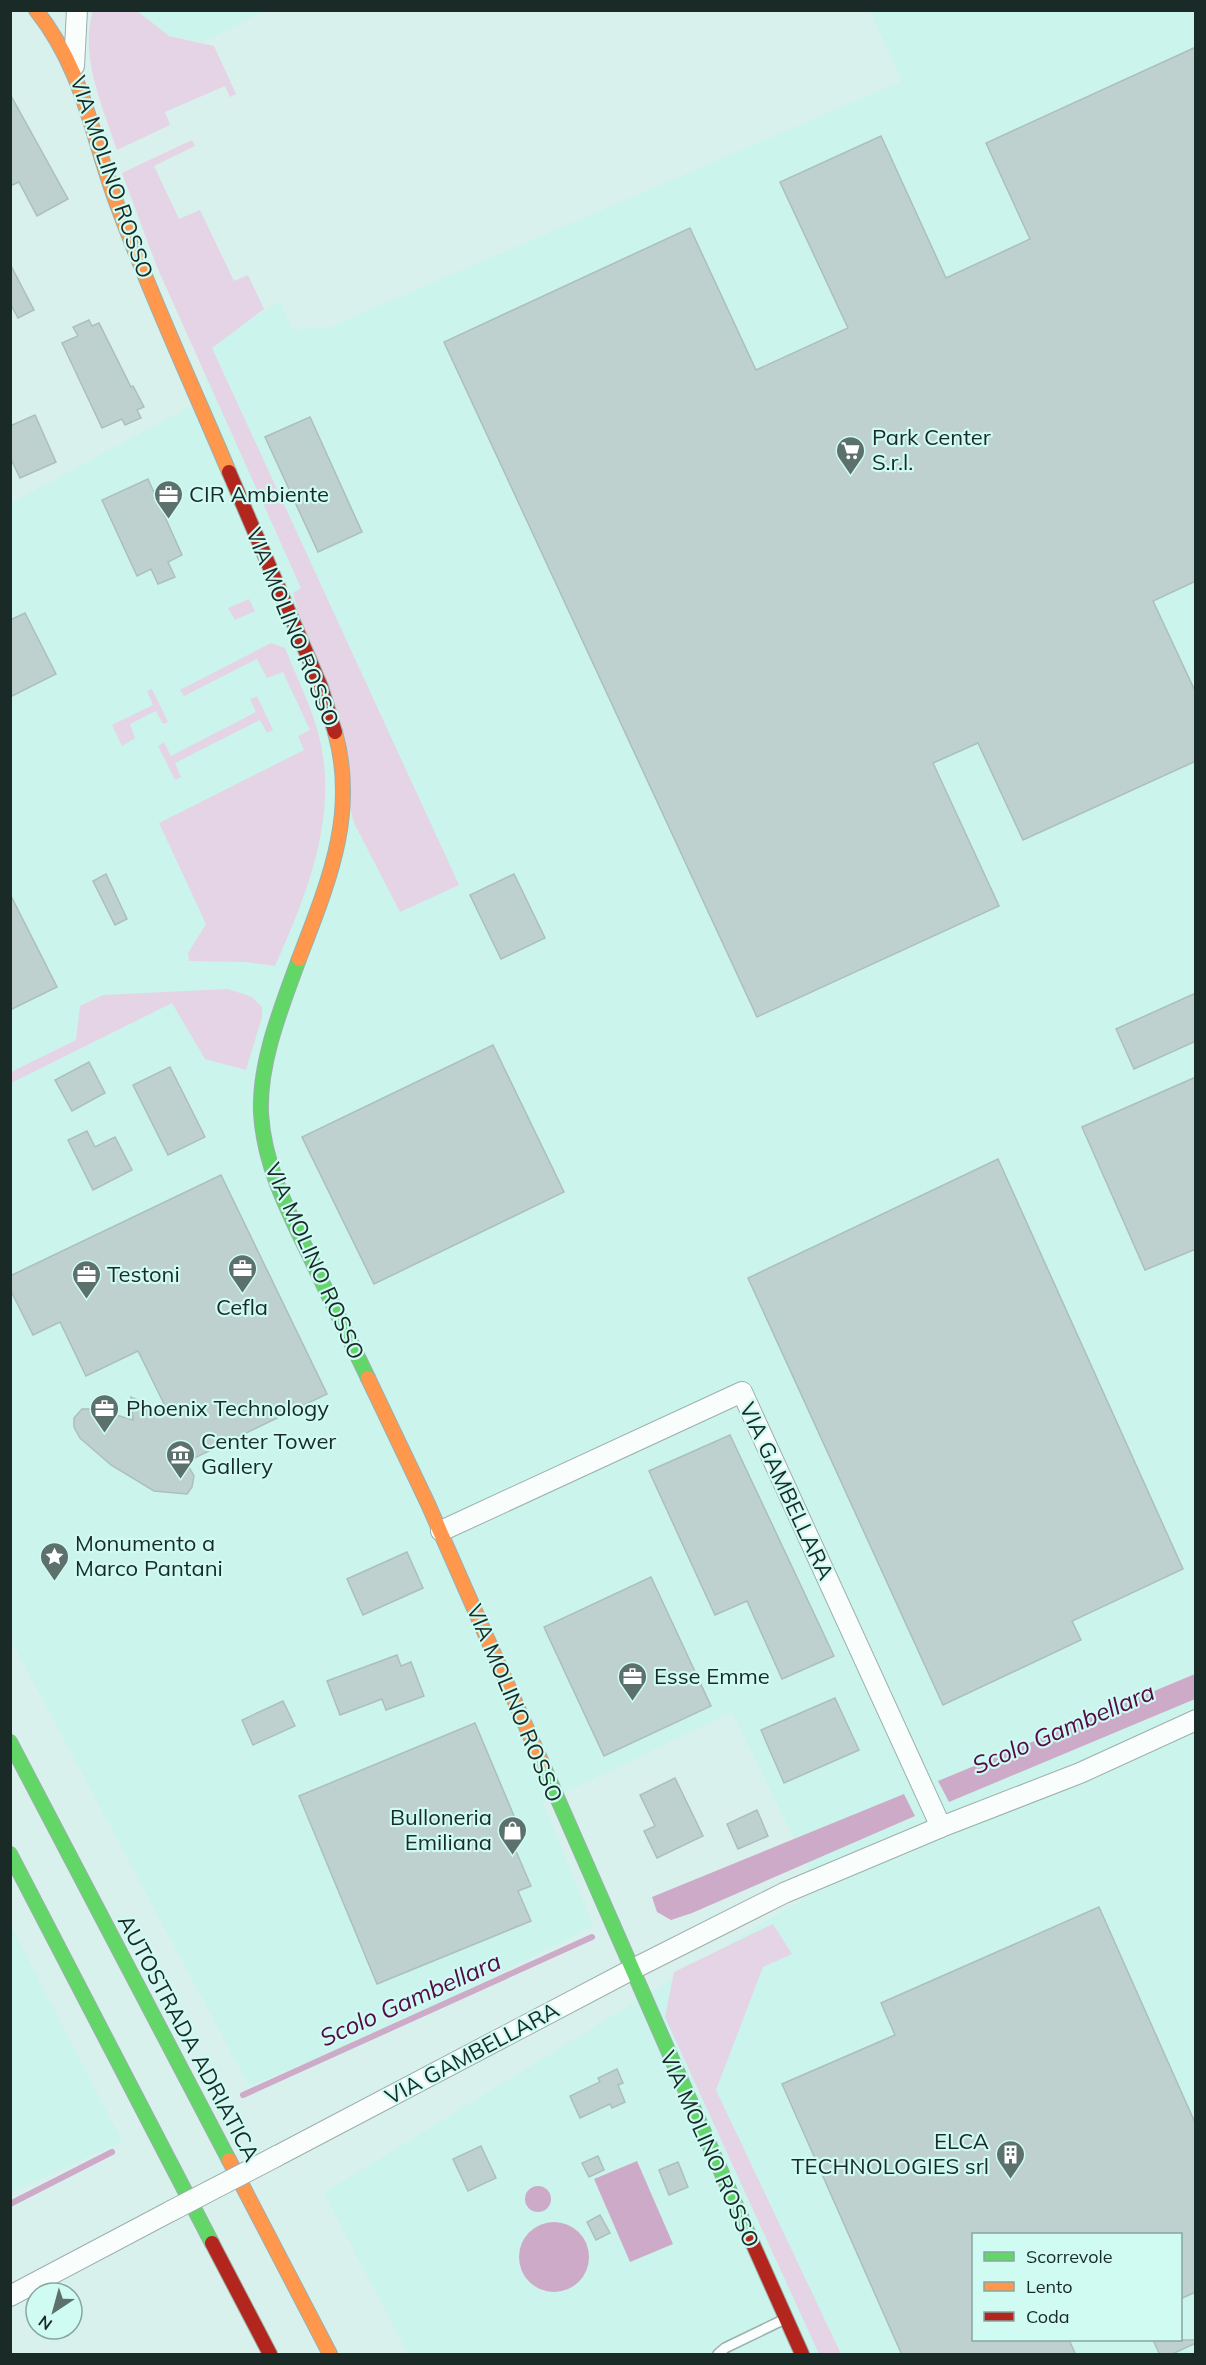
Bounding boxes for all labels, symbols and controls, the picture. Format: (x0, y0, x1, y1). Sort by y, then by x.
street label: VIA MOLINO ROSSO (64, 72, 160, 282)
place label: Park Center S.r.l. (872, 423, 991, 476)
supermarket icon: Park Center S.r.l. (835, 434, 867, 476)
office icon: CIR Ambiente (152, 478, 184, 520)
place label: CIR Ambiente (189, 480, 329, 508)
street label: VIA MOLINO ROSSO (240, 523, 346, 731)
street label: VIA MOLINO ROSSO (259, 1158, 371, 1364)
office icon: Cefla (226, 1252, 258, 1294)
office icon: Testoni (70, 1258, 102, 1300)
place label: Testoni (107, 1260, 180, 1288)
place label: Cefla (216, 1293, 268, 1321)
office icon: Phoenix Technology (89, 1392, 121, 1434)
place label: Phoenix Technology (126, 1394, 329, 1422)
street label: VIA GAMBELLARA (734, 1398, 840, 1584)
place label: Center Tower Gallery (201, 1427, 336, 1480)
museum icon: Center Tower Gallery (164, 1438, 196, 1480)
place label: Monumento a Marco Pantani (75, 1529, 223, 1582)
place icon: Monumento a Marco Pantani (38, 1540, 70, 1582)
street label: VIA MOLINO ROSSO (461, 1600, 569, 1806)
office icon: Esse Emme (617, 1660, 649, 1702)
place label: Esse Emme (654, 1662, 770, 1690)
water label: Scolo Gambellara (967, 1676, 1159, 1780)
place label: Bulloneria Emiliana (390, 1803, 492, 1856)
shop icon: Bulloneria Emiliana (497, 1814, 529, 1856)
street label: AUTOSTRADA ADRIATICA (112, 1910, 266, 2166)
water label: Scolo Gambellara (315, 1946, 505, 2052)
street label: VIA GAMBELLARA (380, 1995, 564, 2111)
street label: VIA MOLINO ROSSO (654, 2046, 766, 2252)
place label: ELCA TECHNOLOGIES srl (791, 2127, 989, 2180)
building icon: ELCA TECHNOLOGIES srl (994, 2138, 1026, 2180)
legend (972, 2233, 1182, 2341)
text: Scorrevole (1026, 2245, 1113, 2268)
text: Lento (1026, 2275, 1073, 2298)
north arrow (24, 2281, 84, 2341)
text: Coda (1026, 2305, 1070, 2328)
text: N (34, 2311, 56, 2335)

